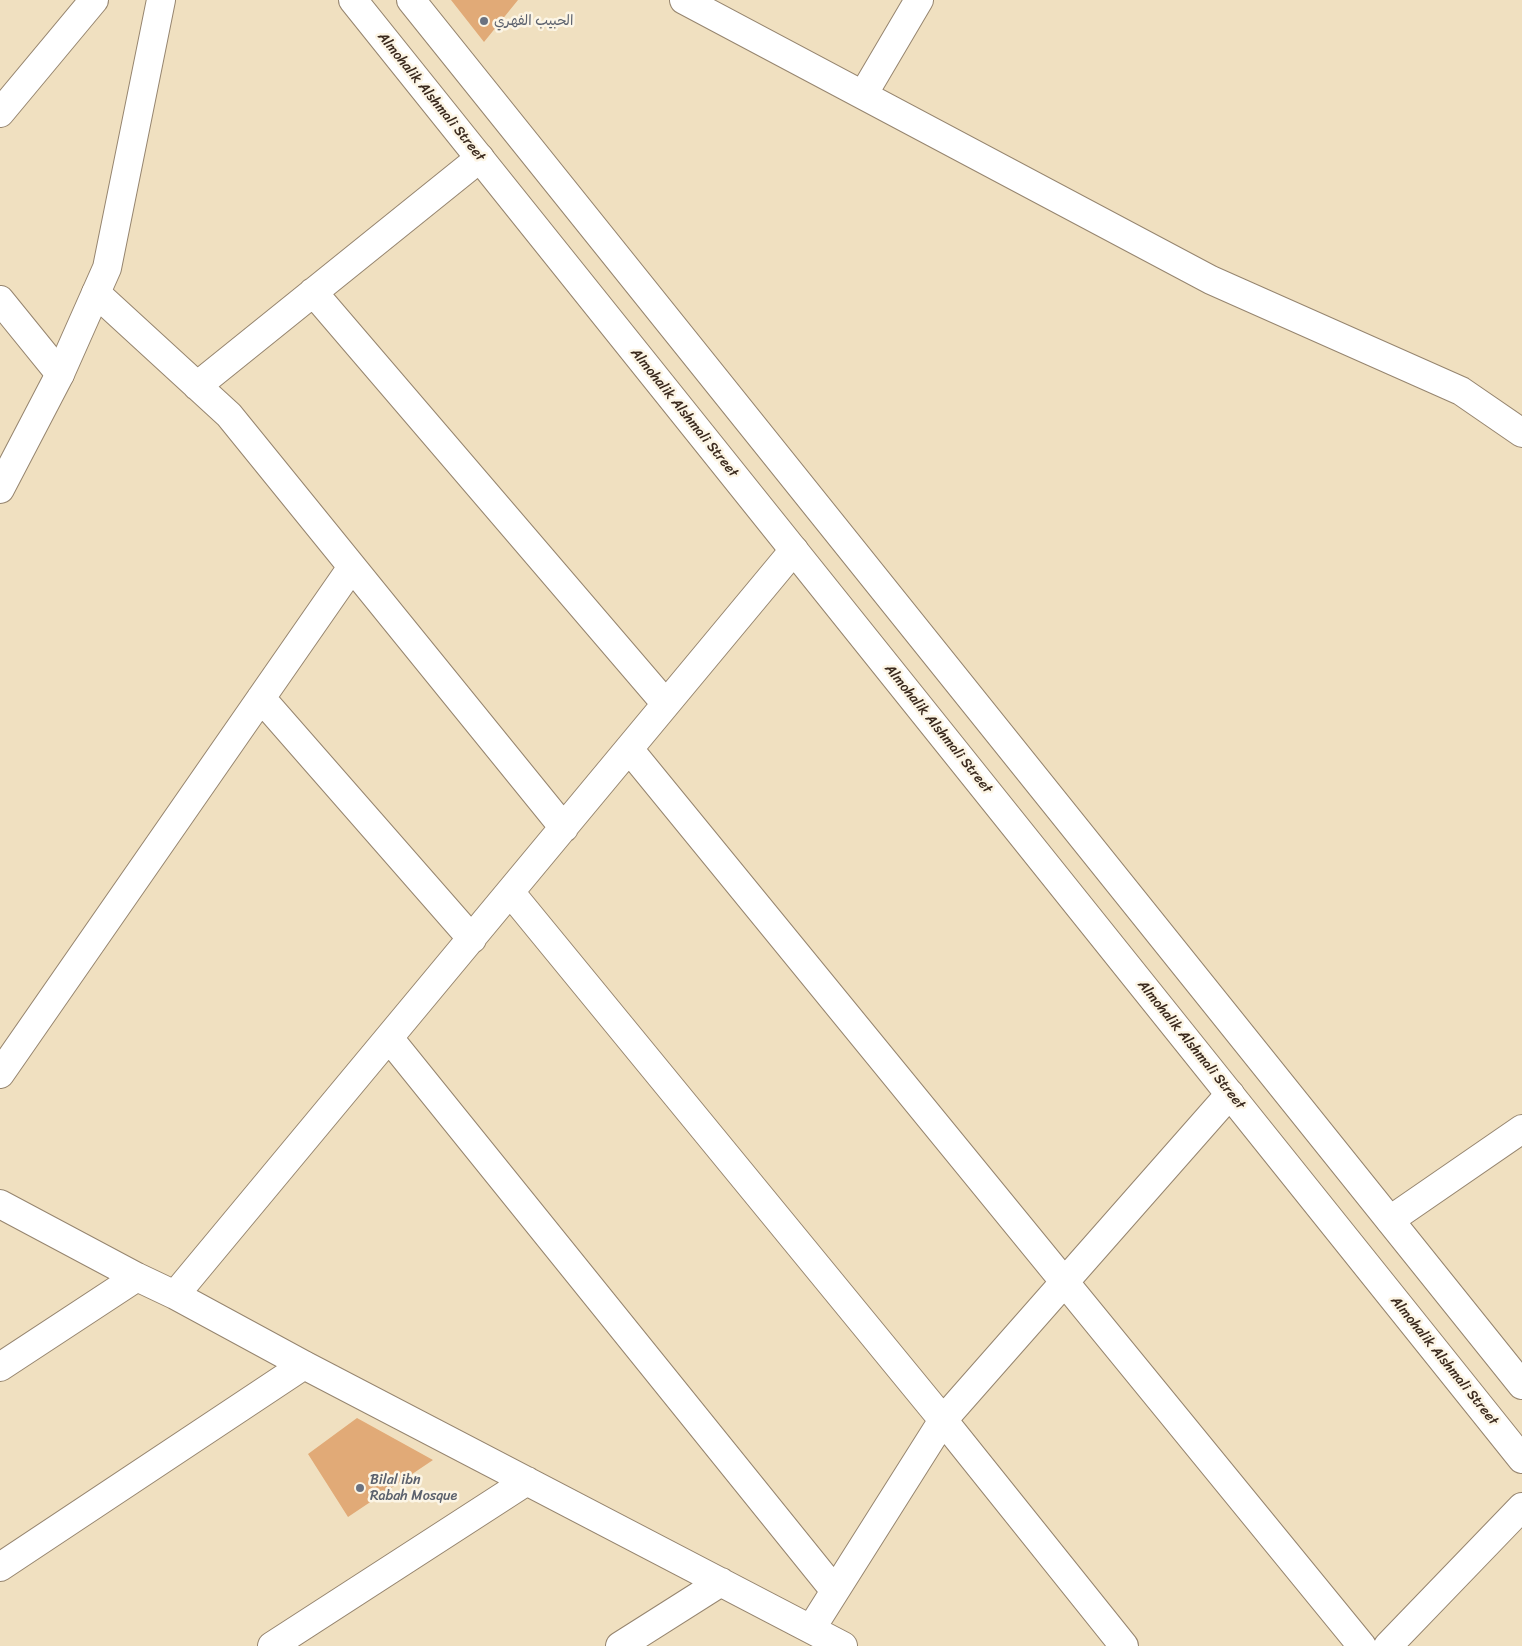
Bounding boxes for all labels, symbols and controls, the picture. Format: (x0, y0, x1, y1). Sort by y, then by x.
place label: الحبيب الفهري (494, 13, 573, 29)
marker: الحبيب الفهري (478, 15, 490, 27)
street label: Almohalik Alshmali Street (374, 29, 488, 165)
street label: Almohalik Alshmali Street (627, 345, 741, 481)
street label: Almohalik Alshmali Street (881, 661, 995, 797)
street label: Almohalik Alshmali Street (1134, 977, 1248, 1113)
street label: Almohalik Alshmali Street (1387, 1293, 1501, 1429)
place label: Bilal ibn Rabah Mosque (370, 1472, 457, 1504)
marker: Bilal ibn Rabah Mosque (354, 1482, 366, 1494)

